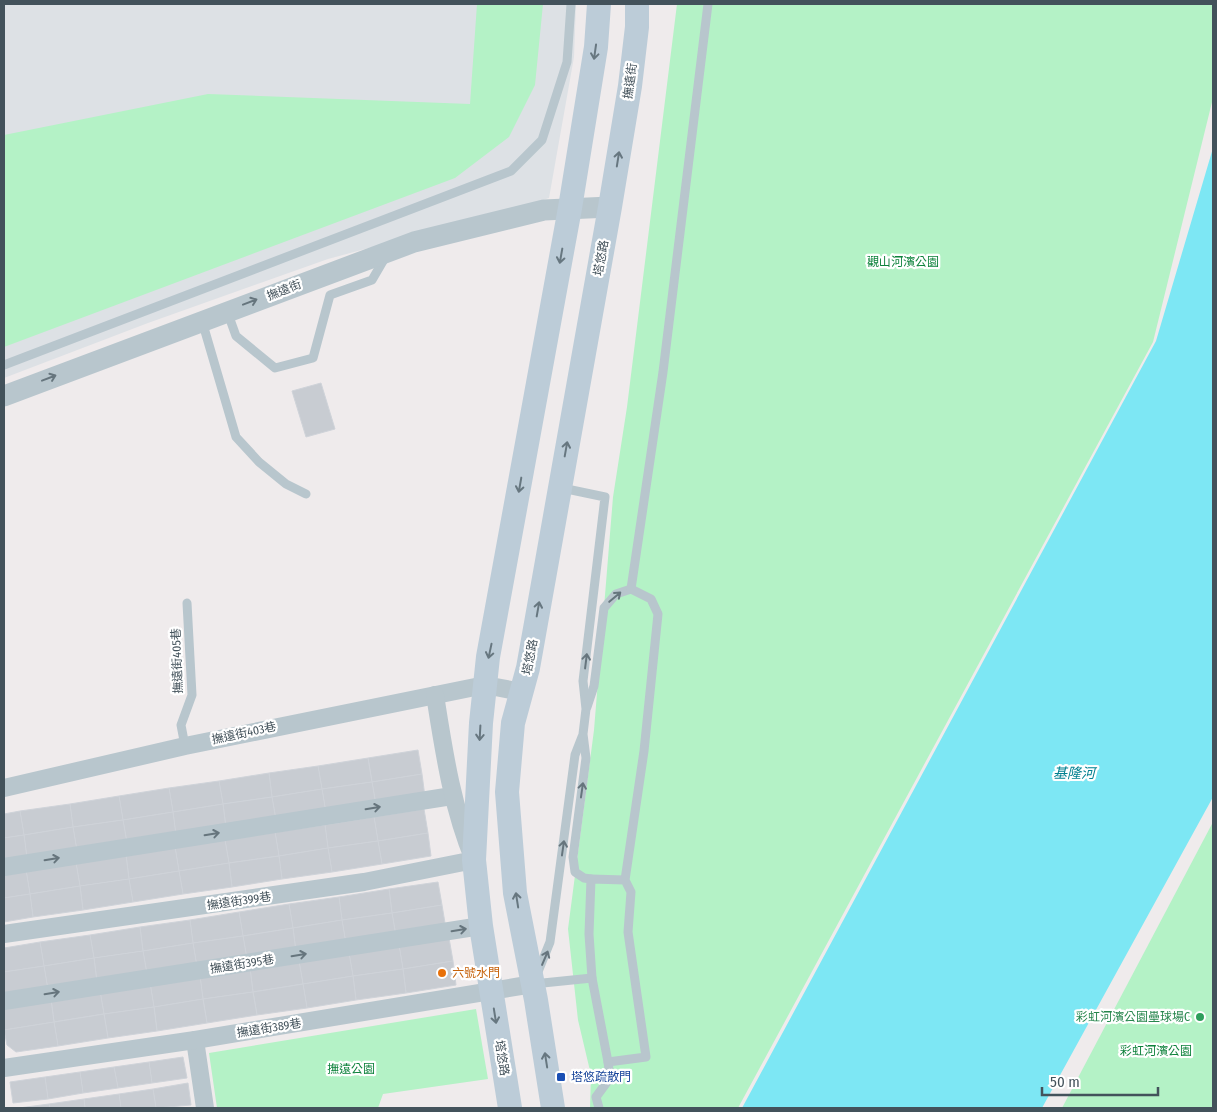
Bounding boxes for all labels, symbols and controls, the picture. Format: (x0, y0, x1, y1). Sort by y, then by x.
one-way arrow (590, 44, 600, 60)
street label: 撫遠街 (621, 62, 639, 100)
one-way arrow (613, 151, 623, 167)
street label: 塔悠路 (591, 239, 611, 277)
one-way arrow (556, 247, 566, 263)
park label: 觀山河濱公園 (867, 255, 939, 269)
street label: 撫遠街 (265, 277, 303, 303)
one-way arrow (242, 297, 258, 306)
one-way arrow (41, 373, 57, 382)
one-way arrow (562, 442, 572, 458)
one-way arrow (515, 476, 525, 492)
one-way arrow (608, 592, 621, 604)
one-way arrow (534, 602, 544, 618)
street label: 撫遠街405巷 (169, 628, 185, 694)
street label: 塔悠路 (520, 638, 540, 676)
one-way arrow (485, 643, 494, 659)
one-way arrow (581, 653, 591, 669)
street label: 撫遠街403巷 (211, 719, 277, 747)
one-way arrow (475, 724, 485, 741)
water label: 基隆河 (1053, 765, 1098, 782)
one-way arrow (577, 782, 587, 798)
one-way arrow (365, 803, 381, 813)
one-way arrow (204, 828, 220, 838)
one-way arrow (558, 840, 568, 856)
one-way arrow (44, 854, 60, 864)
street label: 撫遠街399巷 (206, 890, 272, 912)
one-way arrow (511, 893, 521, 909)
one-way arrow (451, 924, 467, 934)
one-way arrow (291, 950, 307, 960)
one-way arrow (540, 951, 550, 966)
street label: 撫遠街395巷 (209, 952, 275, 976)
place label: 六號水門 (452, 966, 500, 980)
marker: 六號水門 (436, 967, 448, 979)
one-way arrow (44, 988, 60, 998)
one-way arrow (491, 1008, 501, 1024)
place label: 彩虹河濱公園壘球場C (1076, 1010, 1190, 1024)
marker: 彩虹河濱公園壘球場C (1194, 1011, 1206, 1023)
street label: 撫遠街389巷 (236, 1016, 302, 1040)
street label: 塔悠路 (492, 1039, 512, 1077)
park label: 彩虹河濱公園 (1120, 1044, 1192, 1058)
one-way arrow (540, 1052, 550, 1068)
park label: 撫遠公園 (327, 1062, 375, 1076)
scale bar (1042, 1064, 1158, 1096)
place label: 塔悠疏散門 (571, 1070, 631, 1084)
marker: 塔悠疏散門 (555, 1071, 567, 1083)
text: 50 m (1050, 1073, 1080, 1091)

